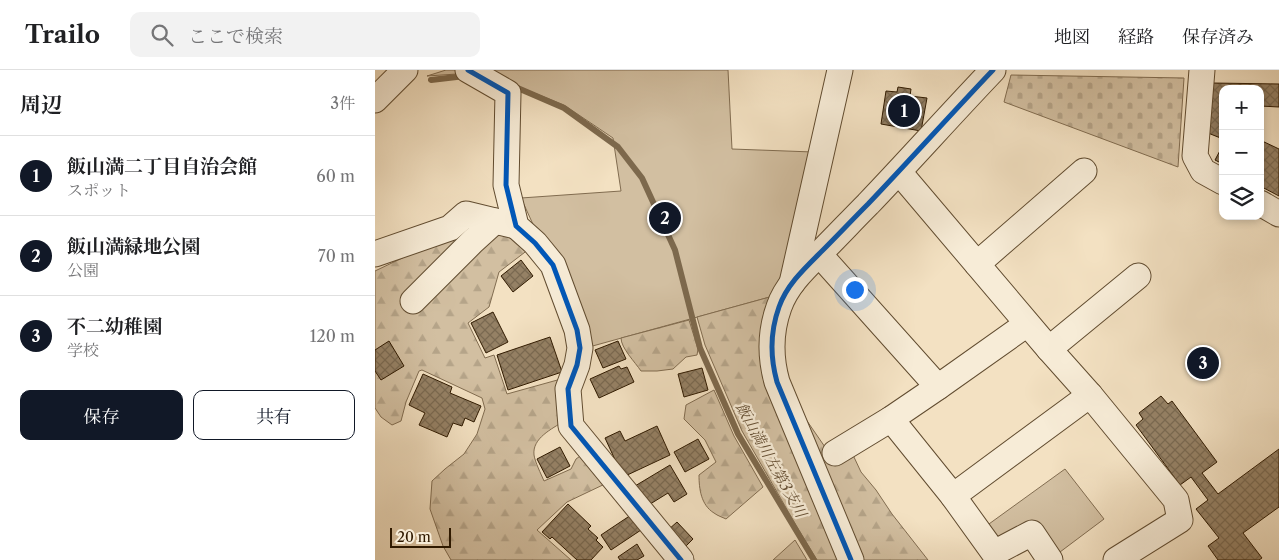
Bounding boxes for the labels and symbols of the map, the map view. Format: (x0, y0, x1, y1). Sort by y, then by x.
pin: 1 (888, 92, 920, 130)
pin: 2 (649, 199, 681, 237)
your location (842, 277, 868, 303)
pin: 3 (1187, 344, 1219, 382)
water label: 飯山満川左第3支川 (732, 399, 812, 522)
scale bar (390, 525, 451, 548)

